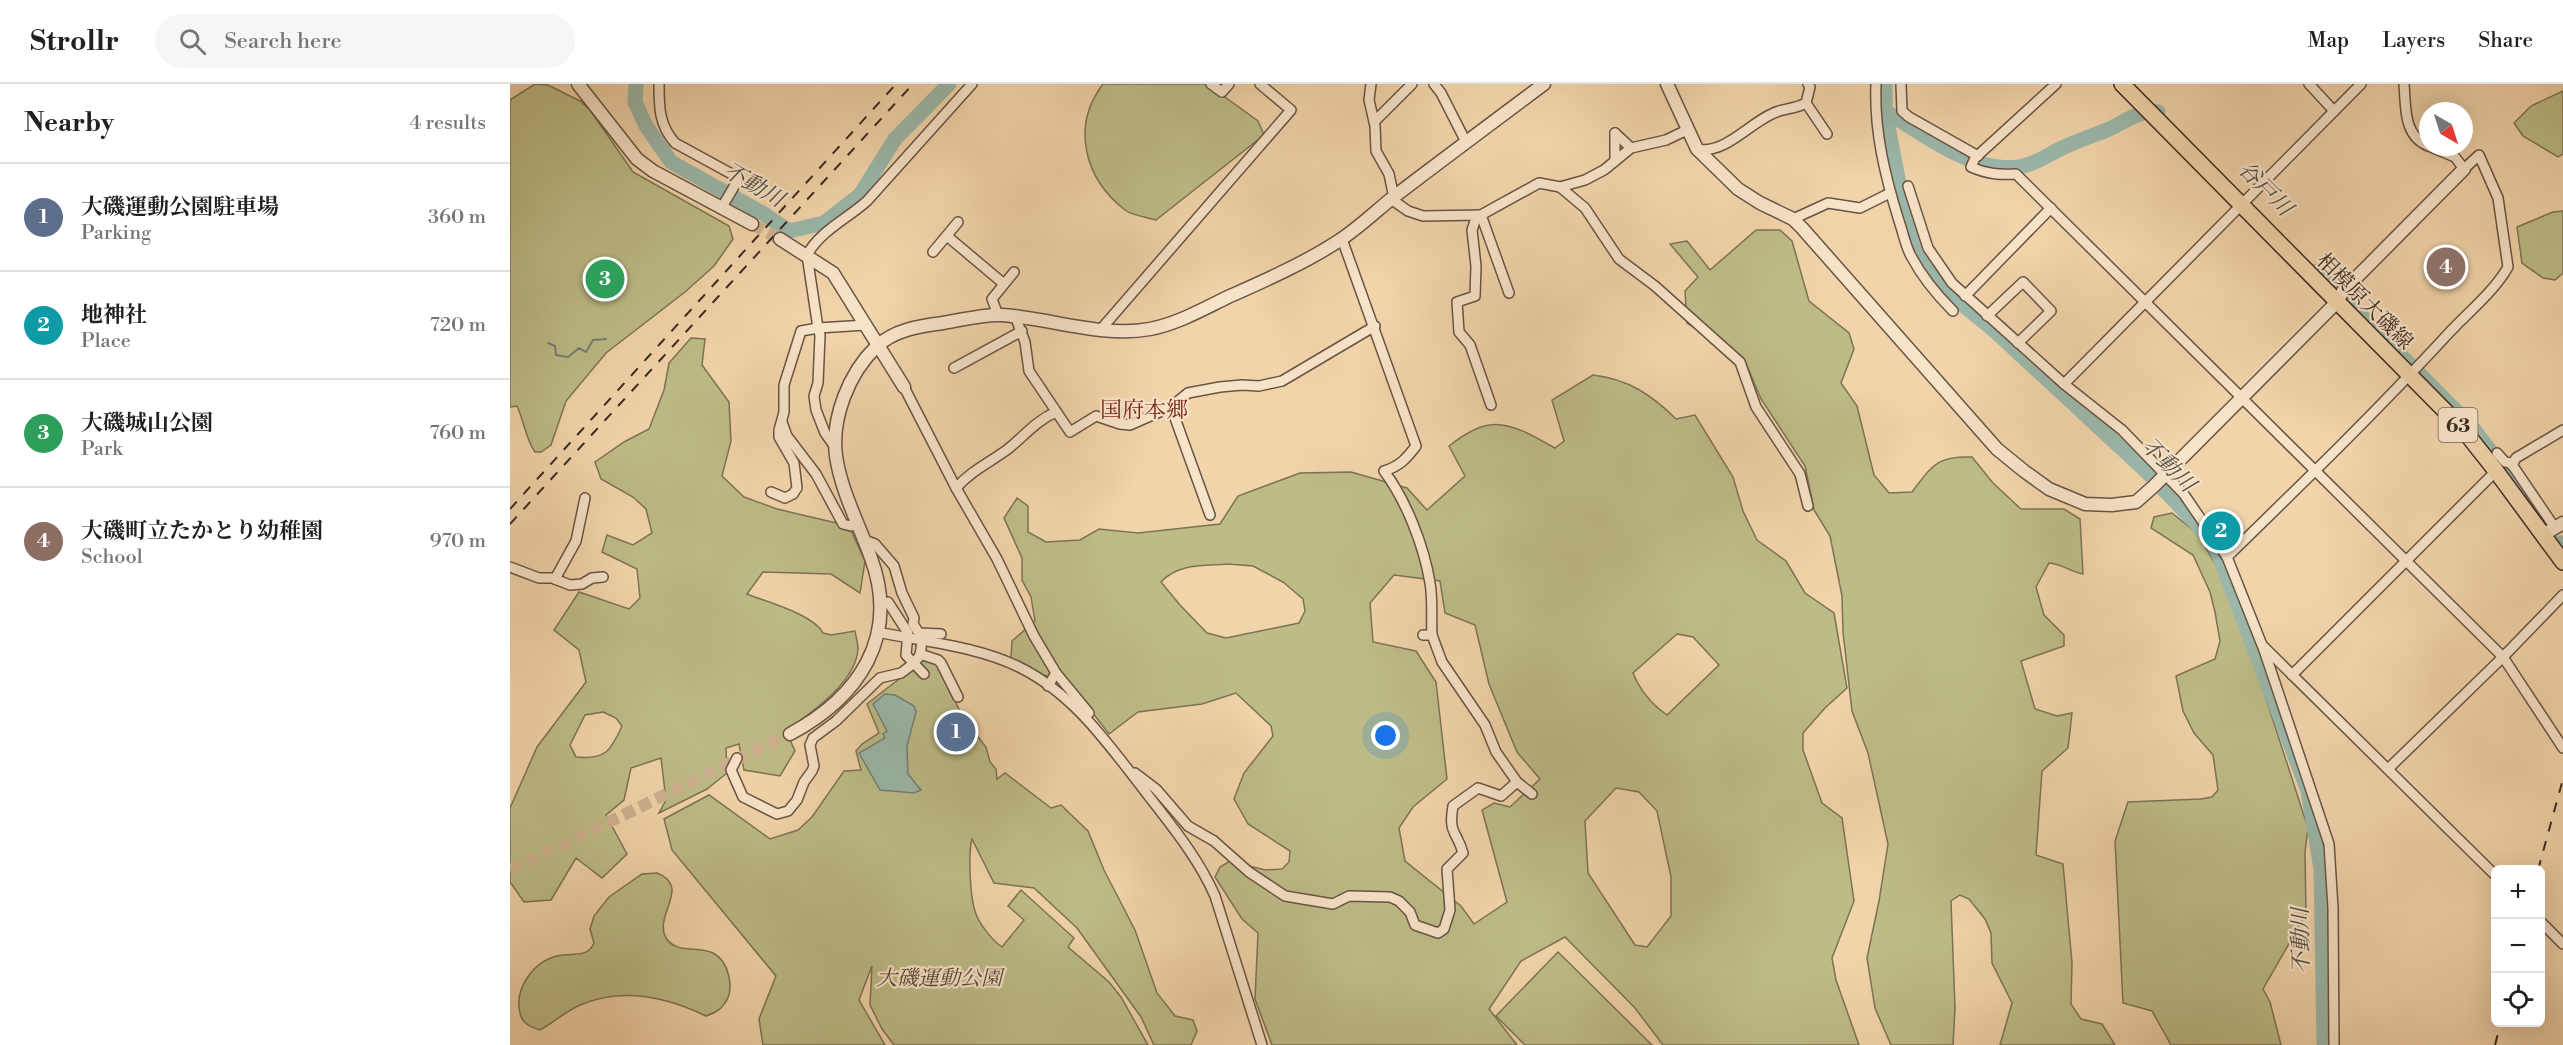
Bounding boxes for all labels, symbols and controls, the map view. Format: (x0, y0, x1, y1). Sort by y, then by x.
search box (155, 14, 575, 68)
text: Strollr (30, 24, 119, 59)
icon: search (176, 25, 209, 58)
text: Search here (224, 28, 342, 55)
text: Map (2308, 28, 2349, 54)
text: Layers (2382, 28, 2445, 54)
text: Share (2478, 28, 2533, 54)
north arrow (2419, 102, 2473, 156)
text: Nearby (24, 107, 114, 139)
text: 4 results (409, 111, 486, 136)
water label: 谷戸川 (2232, 156, 2299, 223)
water label: 不動川 (718, 157, 790, 214)
text: 大磯運動公園駐車場 (81, 194, 279, 221)
text: 1 (39, 205, 48, 230)
text: 360 m (428, 205, 486, 230)
text: Parking (81, 221, 151, 246)
pin: 4 (2426, 244, 2466, 290)
street label: 相模原大磯線 (2311, 248, 2418, 355)
pin: 3 (586, 256, 625, 302)
text: 地神社 (81, 302, 147, 329)
text: 2 (37, 313, 50, 338)
text: 720 m (430, 313, 486, 338)
text: Place (81, 329, 131, 354)
district label: 国府本郷 (1100, 397, 1188, 424)
road number: 63 (2438, 408, 2478, 442)
text: 大磯城山公園 (81, 410, 213, 437)
text: 3 (37, 421, 50, 446)
text: 760 m (430, 421, 486, 446)
water label: 不動川 (2135, 432, 2202, 499)
text: Park (81, 437, 123, 462)
pin: 2 (2202, 508, 2240, 554)
text: 大磯町立たかとり幼稚園 (81, 518, 323, 545)
text: 4 (37, 529, 50, 554)
text: 970 m (429, 529, 486, 554)
text: School (81, 545, 143, 570)
pin: 1 (936, 710, 976, 754)
your location (1371, 721, 1400, 750)
map controls (2491, 865, 2545, 1027)
button: + (2491, 865, 2545, 919)
water label: 不動川 (2287, 906, 2316, 974)
button: − (2491, 919, 2545, 973)
park label: 大磯運動公園 (876, 966, 1005, 992)
button: locate (2491, 973, 2545, 1027)

